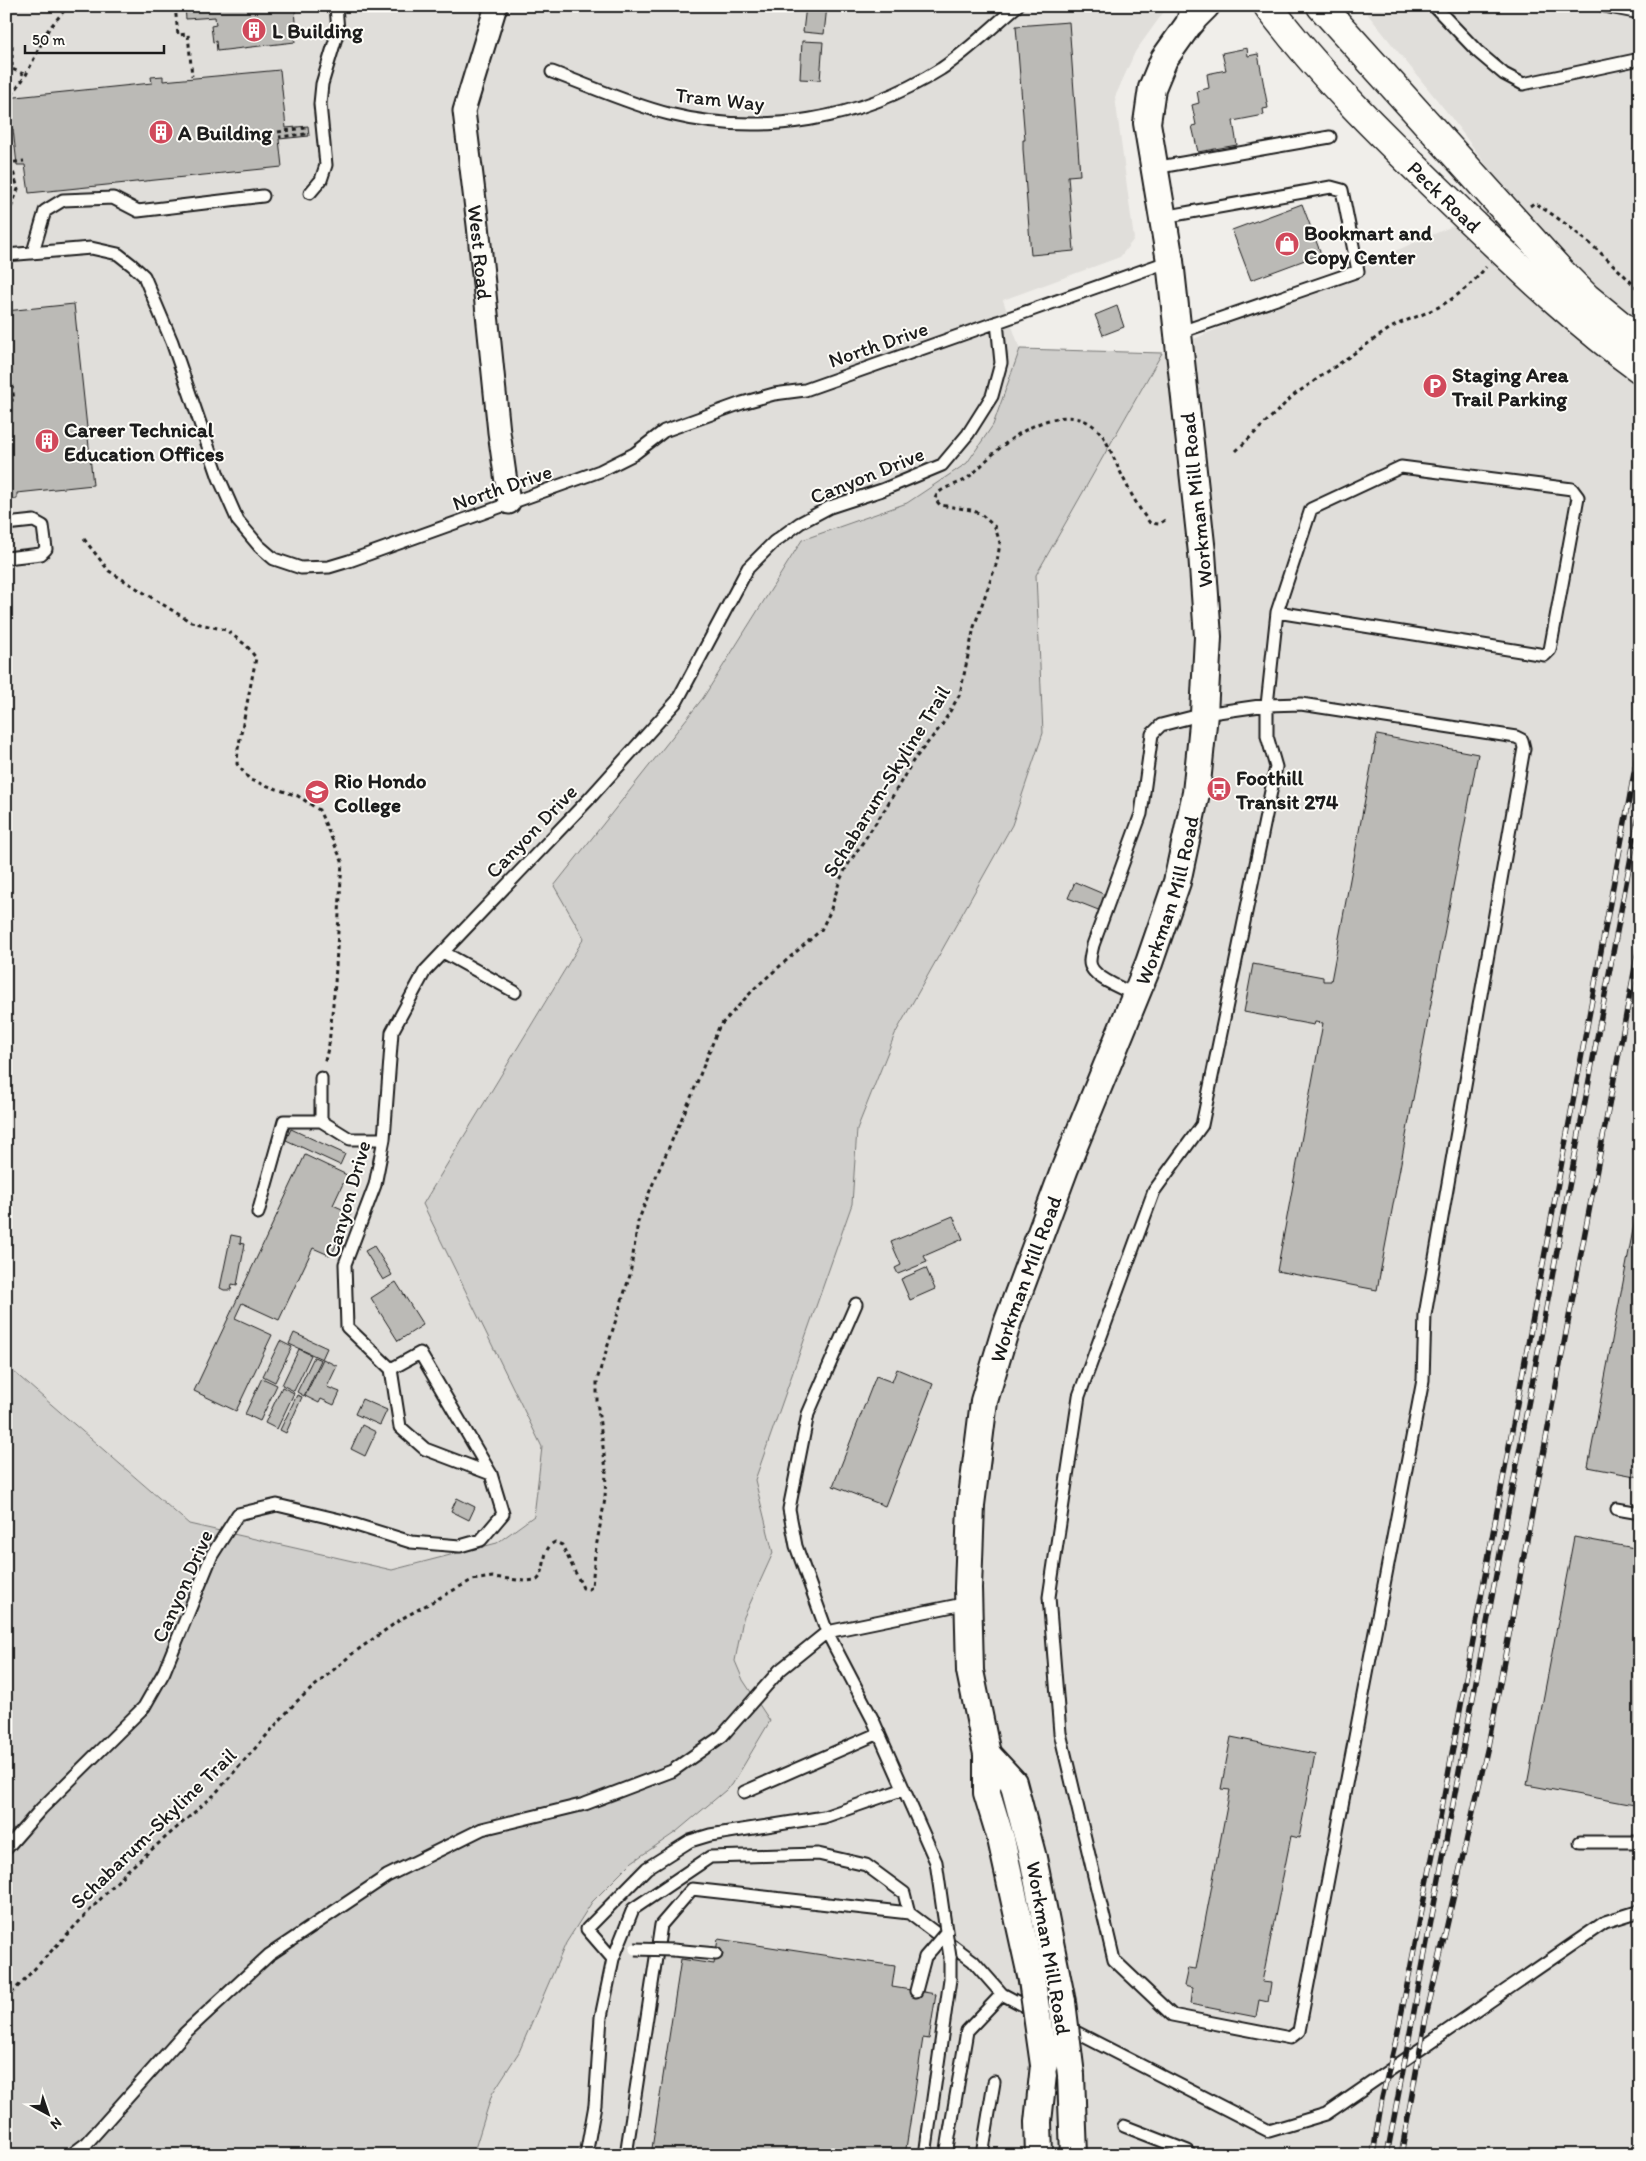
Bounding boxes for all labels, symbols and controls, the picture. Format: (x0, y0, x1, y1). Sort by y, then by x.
building icon: L Building (241, 17, 267, 43)
place label: L Building (272, 18, 364, 44)
scale bar (25, 22, 164, 54)
text: 50 m (32, 31, 65, 49)
street label: Tram Way (674, 82, 766, 116)
building icon: A Building (148, 119, 174, 145)
place label: A Building (177, 120, 273, 146)
street label: Peck Road (1403, 155, 1487, 238)
street label: West Road (463, 203, 498, 301)
place label: Bookmart and Copy Center (1304, 220, 1433, 270)
shop icon: Bookmart and Copy Center (1274, 231, 1300, 257)
street label: North Drive (825, 315, 931, 373)
place label: Staging Area Trail Parking (1451, 362, 1570, 412)
parking icon: Staging Area Trail Parking (1422, 373, 1448, 399)
street label: Workman Mill Road (1174, 411, 1218, 589)
place label: Career Technical Education Offices (64, 417, 224, 466)
building icon: Career Technical Education Offices (34, 428, 60, 454)
street label: Canyon Drive (806, 441, 928, 509)
street label: North Drive (449, 458, 555, 516)
street label: Schabarum-Skyline Trail (817, 681, 955, 881)
place label: Foothill Transit 274 (1235, 765, 1339, 814)
place label: Rio Hondo College (334, 768, 427, 818)
bus stop icon: Foothill Transit 274 (1206, 776, 1232, 802)
school or university icon: Rio Hondo College (304, 779, 330, 805)
street label: Canyon Drive (480, 779, 582, 883)
street label: Workman Mill Road (1129, 813, 1203, 988)
street label: Canyon Drive (318, 1138, 376, 1260)
street label: Workman Mill Road (984, 1191, 1066, 1365)
street label: Canyon Drive (146, 1526, 218, 1646)
street label: Schabarum-Skyline Trail (65, 1742, 241, 1914)
street label: Workman Mill Road (1021, 1859, 1077, 2037)
north arrow (22, 2088, 72, 2138)
text: N (47, 2114, 65, 2133)

